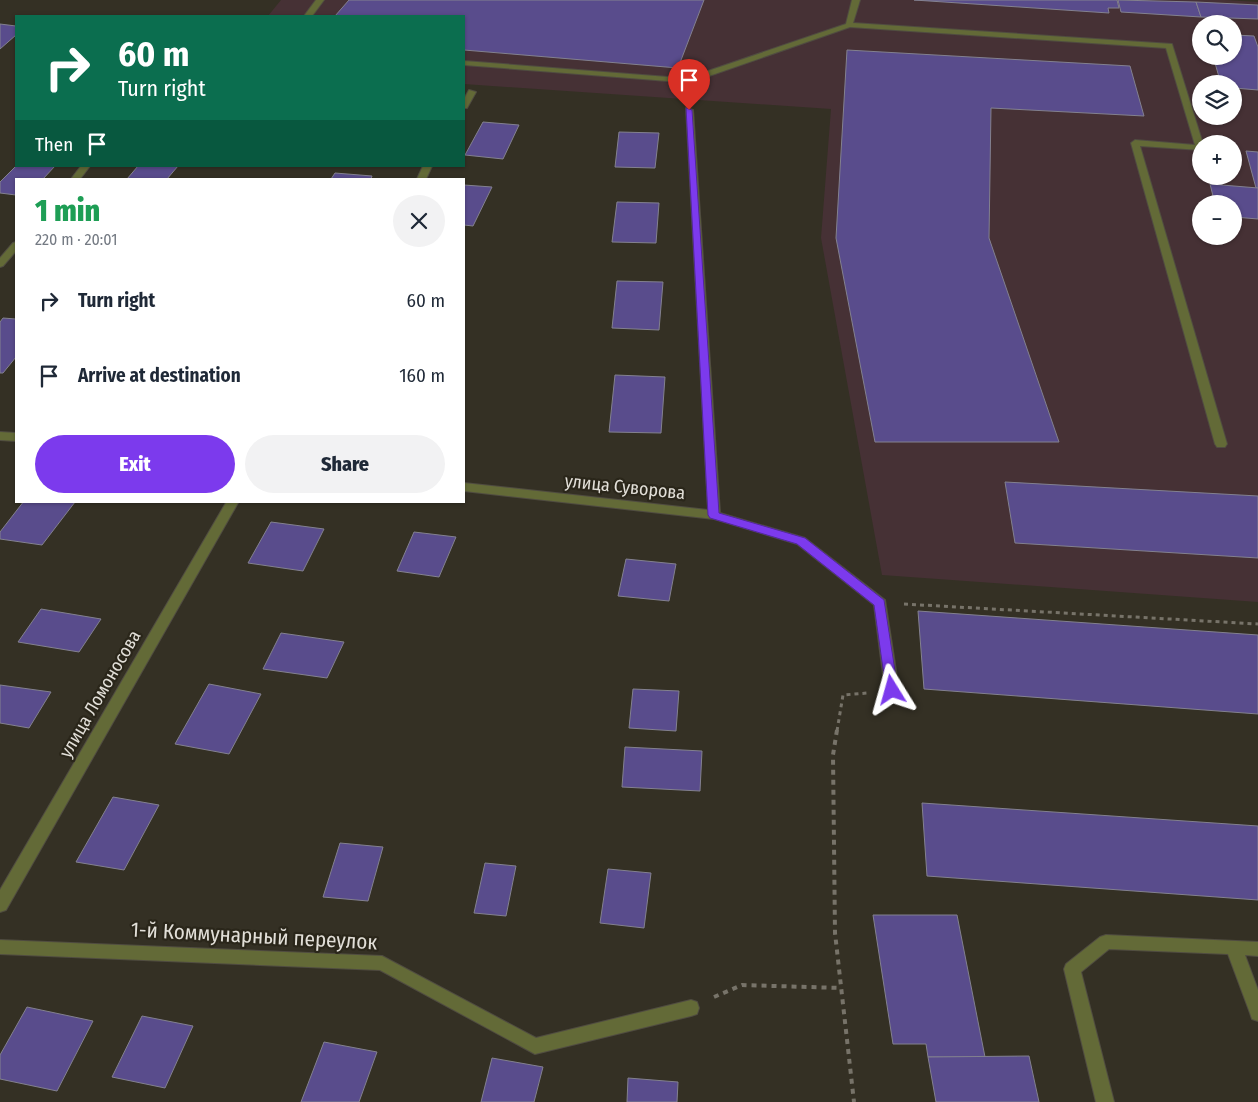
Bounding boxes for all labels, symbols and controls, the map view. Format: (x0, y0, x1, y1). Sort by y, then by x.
map controls (1192, 15, 1242, 245)
button: search (1192, 15, 1242, 65)
text: 60 m (118, 33, 189, 75)
icon: right (35, 35, 100, 100)
pin (668, 59, 710, 110)
icon: arrive (675, 66, 703, 94)
text: Turn right (118, 75, 206, 102)
button: layers (1192, 75, 1242, 125)
icon: arrive (83, 130, 111, 158)
text: Then (35, 133, 73, 156)
button: + (1192, 135, 1242, 185)
text: 1 min (35, 193, 100, 229)
button: close (393, 195, 445, 247)
button: − (1192, 195, 1242, 245)
text: 220 m · 20:01 (35, 230, 117, 249)
icon: right (35, 287, 63, 315)
text: Turn right (78, 289, 155, 312)
text: 60 m (407, 289, 445, 312)
icon: arrive (35, 362, 63, 390)
text: Arrive at destination (78, 364, 241, 387)
text: 160 m (399, 364, 445, 387)
button: Exit (35, 435, 235, 493)
button: Share (245, 435, 445, 493)
street label: улица Суворова (564, 470, 686, 504)
street label: улица Ломоносова (55, 626, 145, 762)
position arrow (865, 663, 917, 715)
street label: 1-й Коммунарный переулок (130, 917, 378, 955)

